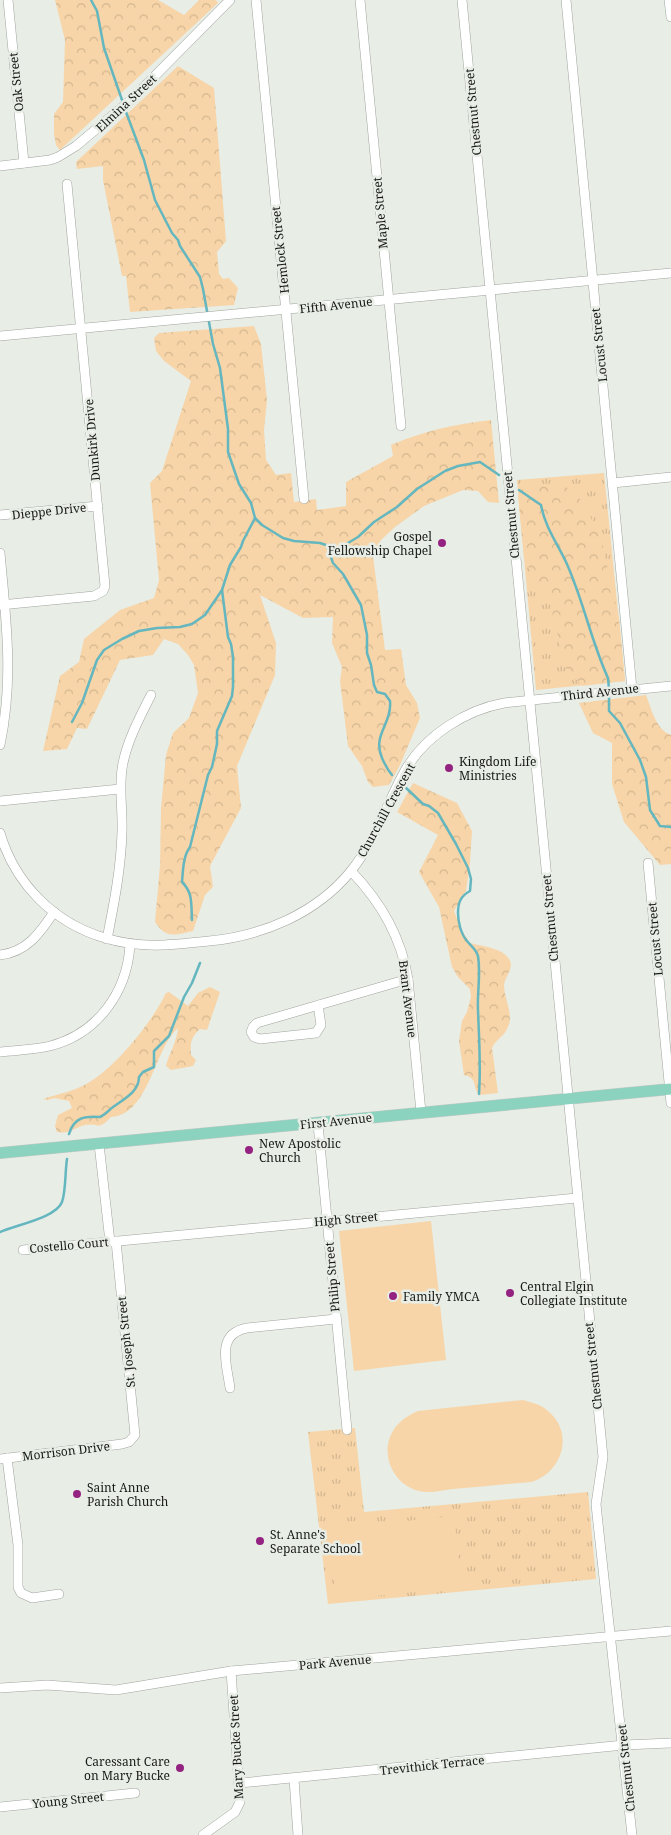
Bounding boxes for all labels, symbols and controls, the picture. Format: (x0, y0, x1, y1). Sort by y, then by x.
street label: Oak Street (4, 52, 28, 112)
street label: Chestnut Street (461, 68, 485, 156)
street label: Elmina Street (92, 70, 160, 136)
street label: Maple Street (368, 176, 392, 250)
street label: Hemlock Street (267, 206, 293, 294)
street label: Fifth Avenue (299, 293, 373, 317)
street label: Locust Street (587, 307, 611, 383)
street label: Dunkirk Drive (80, 398, 104, 482)
street label: Chestnut Street (499, 471, 523, 559)
street label: Dieppe Drive (11, 499, 87, 523)
place label: Gospel Fellowship Chapel (328, 528, 432, 559)
marker: Gospel Fellowship Chapel (436, 537, 448, 549)
street label: Third Avenue (560, 679, 640, 705)
place label: Kingdom Life Ministries (459, 753, 536, 784)
street label: Churchill Crescent (353, 760, 419, 860)
marker: Kingdom Life Ministries (443, 762, 455, 774)
street label: Chestnut Street (538, 874, 562, 962)
street label: Locust Street (643, 901, 667, 977)
street label: Brant Avenue (395, 959, 421, 1039)
street label: First Avenue (299, 1109, 373, 1133)
place label: New Apostolic Church (259, 1135, 341, 1166)
marker: New Apostolic Church (243, 1144, 255, 1156)
street label: High Street (313, 1208, 379, 1230)
street label: Costello Court (29, 1233, 109, 1257)
street label: Philip Street (320, 1241, 344, 1313)
place label: Central Elgin Collegiate Institute (520, 1278, 627, 1309)
marker: Central Elgin Collegiate Institute (504, 1287, 516, 1299)
place label: Family YMCA (403, 1288, 480, 1305)
marker: Family YMCA (387, 1290, 399, 1302)
street label: St. Joseph Street (113, 1296, 139, 1388)
street label: Chestnut Street (580, 1322, 606, 1410)
street label: Morrison Drive (21, 1437, 111, 1465)
place label: Saint Anne Parish Church (87, 1479, 169, 1510)
marker: Saint Anne Parish Church (71, 1488, 83, 1500)
place label: St. Anne's Separate School (270, 1526, 361, 1557)
marker: St. Anne's Separate School (254, 1535, 266, 1547)
street label: Park Avenue (298, 1650, 372, 1674)
street label: Mary Bucke Street (225, 1694, 247, 1800)
street label: Chestnut Street (613, 1724, 639, 1812)
street label: Trevithick Terrace (379, 1751, 485, 1779)
place label: Caressant Care on Mary Bucke (84, 1753, 170, 1784)
marker: Caressant Care on Mary Bucke (174, 1762, 186, 1774)
street label: Young Street (30, 1788, 105, 1812)

